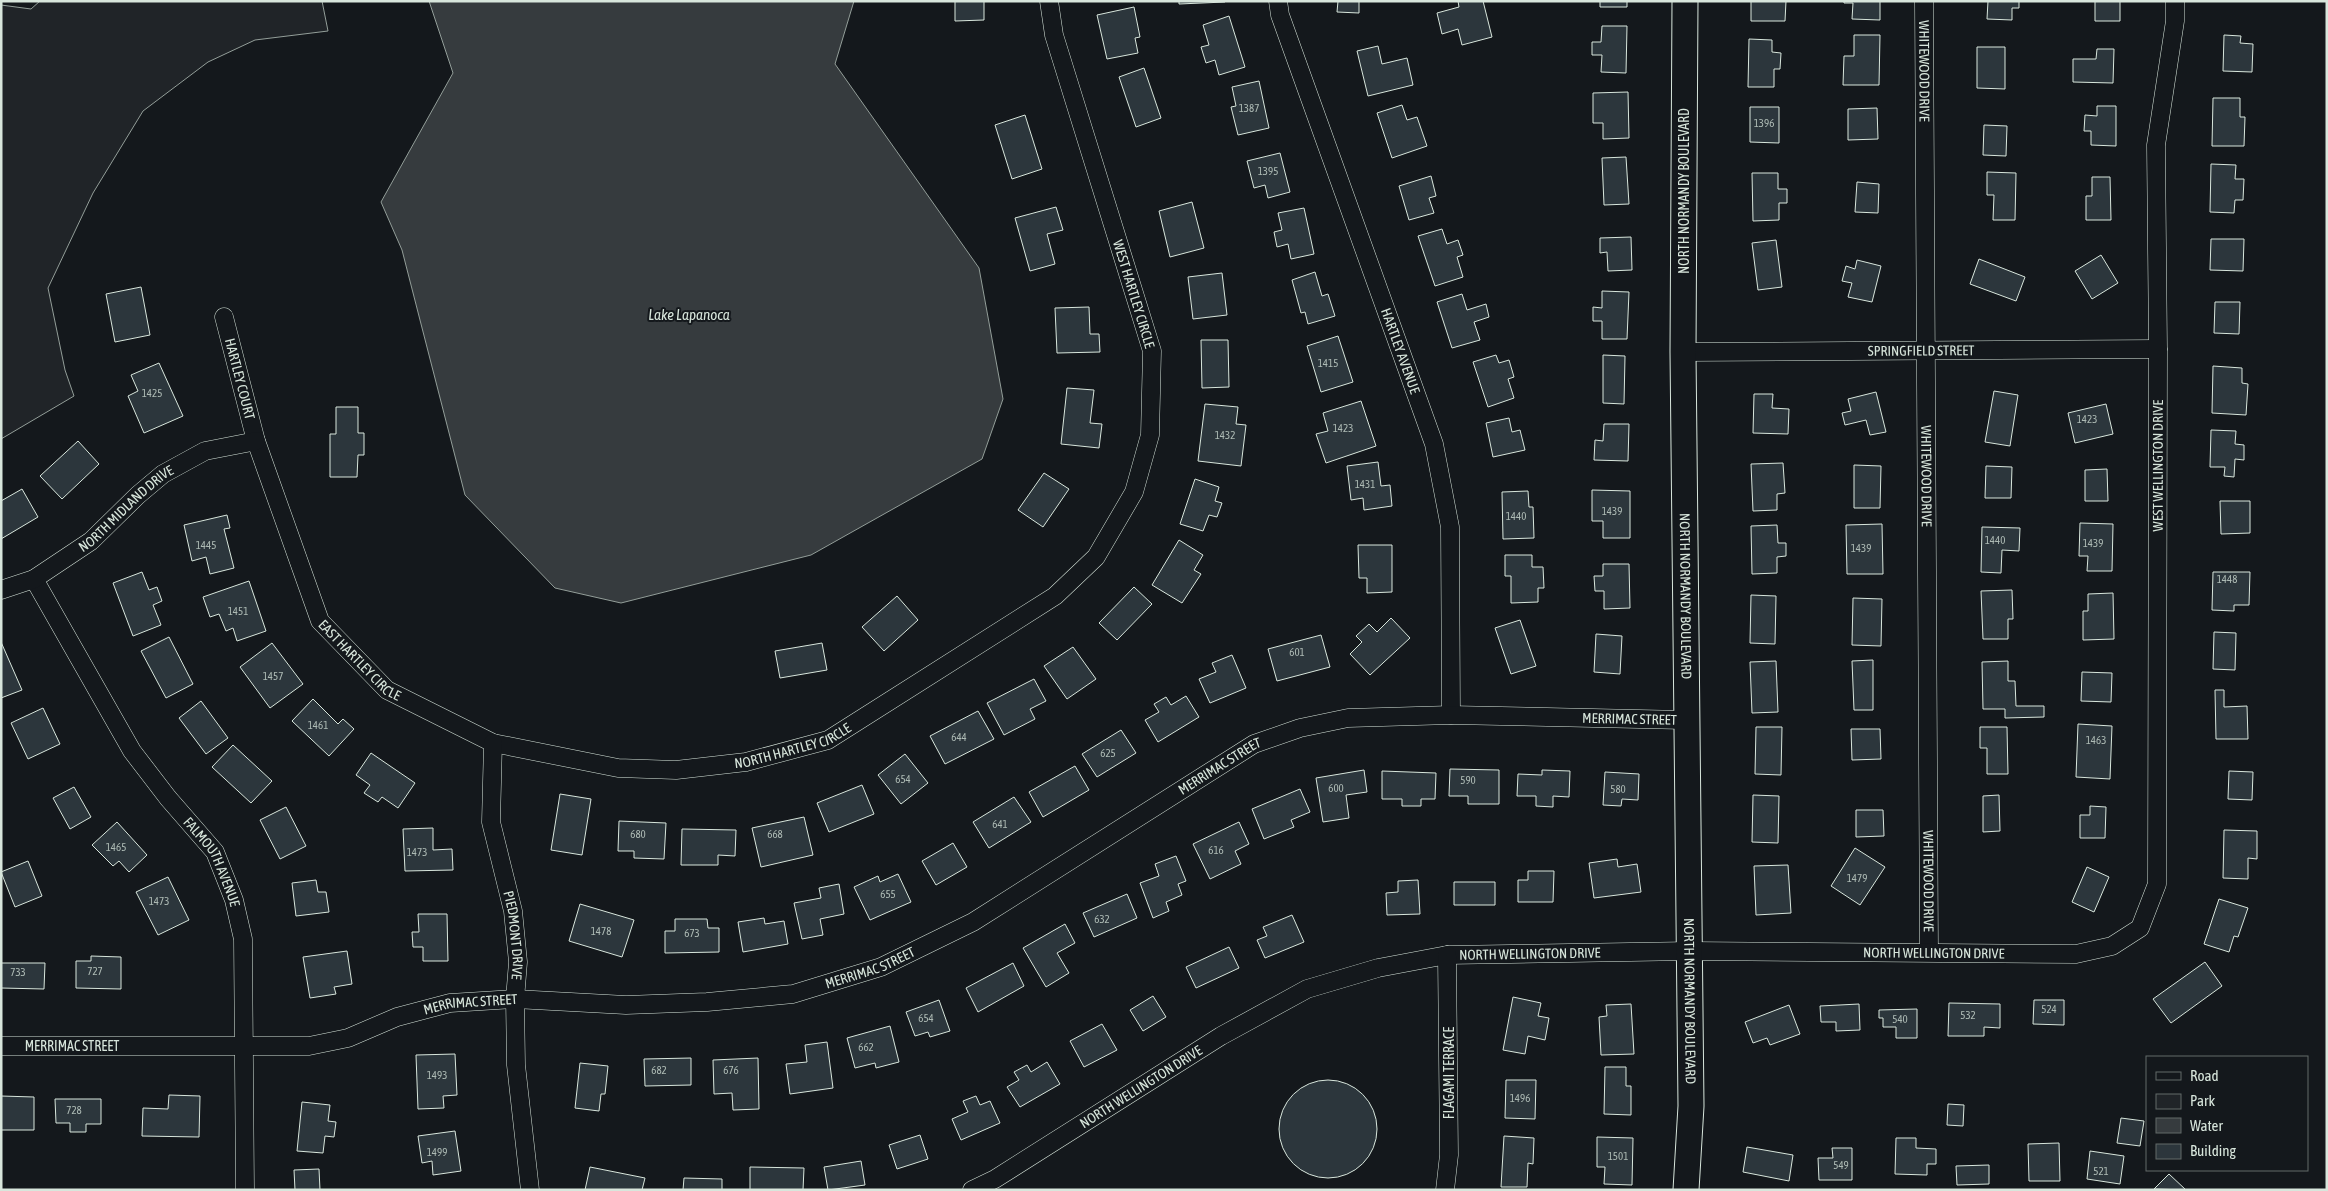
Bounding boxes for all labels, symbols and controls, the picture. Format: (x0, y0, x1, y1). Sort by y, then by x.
street label: WHITEWOOD DRIVE (1916, 20, 1933, 122)
house number: 1387 (1239, 102, 1259, 114)
street label: NORTH NORMANDY BOULEVARD (1676, 108, 1692, 274)
house number: 1396 (1754, 117, 1774, 129)
house number: 1395 (1258, 165, 1278, 177)
street label: WEST HARTLEY CIRCLE (1110, 238, 1158, 350)
water label: Lake Lapanoca (648, 306, 730, 323)
street label: HARTLEY AVENUE (1378, 306, 1423, 396)
street label: HARTLEY COURT (222, 337, 258, 421)
street label: SPRINGFIELD STREET (1868, 342, 1974, 359)
house number: 1415 (1318, 357, 1338, 369)
house number: 1425 (142, 387, 162, 399)
street label: WEST WELLINGTON DRIVE (2150, 400, 2166, 532)
house number: 1423 (2077, 413, 2097, 425)
house number: 1423 (1333, 422, 1353, 434)
street label: WHITEWOOD DRIVE (1918, 425, 1935, 527)
house number: 1432 (1215, 429, 1235, 441)
street label: NORTH MIDLAND DRIVE (75, 462, 176, 555)
house number: 1431 (1355, 478, 1375, 490)
house number: 1439 (1602, 505, 1622, 517)
house number: 1440 (1506, 510, 1526, 522)
street label: NORTH NORMANDY BOULEVARD (1677, 513, 1694, 679)
house number: 1440 (1985, 534, 2005, 546)
house number: 1439 (2083, 537, 2103, 549)
house number: 1445 (196, 539, 216, 551)
house number: 1439 (1851, 542, 1871, 554)
house number: 1448 (2217, 573, 2237, 585)
house number: 1451 (228, 605, 248, 617)
street label: EAST HARTLEY CIRCLE (315, 616, 403, 704)
house number: 601 (1289, 646, 1305, 658)
house number: 1457 (263, 670, 283, 682)
street label: MERRIMAC STREET (1582, 710, 1677, 728)
house number: 1461 (308, 719, 328, 731)
street label: NORTH HARTLEY CIRCLE (733, 720, 854, 771)
house number: 644 (951, 731, 967, 743)
street label: MERRIMAC STREET (1175, 734, 1263, 798)
house number: 1463 (2086, 734, 2106, 746)
house number: 625 (1100, 747, 1116, 759)
house number: 654 (895, 773, 911, 785)
house number: 590 (1460, 774, 1476, 786)
house number: 600 (1328, 782, 1344, 794)
house number: 580 (1610, 783, 1626, 795)
street label: FALMOUTH AVENUE (180, 814, 243, 908)
house number: 641 (992, 818, 1008, 830)
house number: 680 (630, 828, 646, 840)
house number: 668 (767, 828, 783, 840)
street label: WHITEWOOD DRIVE (1920, 830, 1937, 932)
house number: 1465 (106, 841, 126, 853)
house number: 616 (1208, 844, 1224, 856)
house number: 1473 (407, 846, 427, 858)
house number: 1479 (1847, 872, 1867, 884)
house number: 655 (880, 888, 896, 900)
street label: PIEDMONT DRIVE (500, 889, 526, 980)
house number: 1473 (149, 895, 169, 907)
house number: 632 (1094, 913, 1110, 925)
street label: NORTH NORMANDY BOULEVARD (1681, 918, 1699, 1084)
house number: 1478 (591, 925, 611, 937)
house number: 673 (684, 927, 700, 939)
street label: MERRIMAC STREET (823, 944, 917, 992)
street label: NORTH WELLINGTON DRIVE (1459, 944, 1601, 963)
street label: NORTH WELLINGTON DRIVE (1863, 944, 2005, 961)
house number: 727 (87, 965, 103, 977)
house number: 733 (10, 966, 26, 978)
street label: MERRIMAC STREET (422, 991, 518, 1018)
house number: 524 (2041, 1003, 2057, 1015)
house number: 532 (1960, 1009, 1976, 1021)
house number: 654 (918, 1012, 934, 1024)
house number: 540 (1892, 1013, 1908, 1025)
street label: FLAGAMI TERRACE (1441, 1027, 1457, 1119)
street label: MERRIMAC STREET (25, 1038, 119, 1054)
house number: 662 (858, 1041, 874, 1053)
street label: NORTH WELLINGTON DRIVE (1077, 1042, 1205, 1131)
legend (2146, 1056, 2308, 1171)
house number: 682 (651, 1064, 667, 1076)
house number: 676 (723, 1064, 739, 1076)
text: Road (2190, 1067, 2219, 1084)
house number: 1493 (427, 1069, 447, 1081)
house number: 1496 (1510, 1092, 1530, 1104)
text: Park (2190, 1092, 2215, 1109)
house number: 728 (66, 1104, 82, 1116)
text: Water (2190, 1117, 2223, 1134)
text: Building (2190, 1142, 2236, 1159)
house number: 1499 (427, 1146, 447, 1158)
house number: 1501 (1608, 1150, 1628, 1162)
house number: 549 (1833, 1159, 1849, 1171)
house number: 521 (2093, 1165, 2109, 1177)

